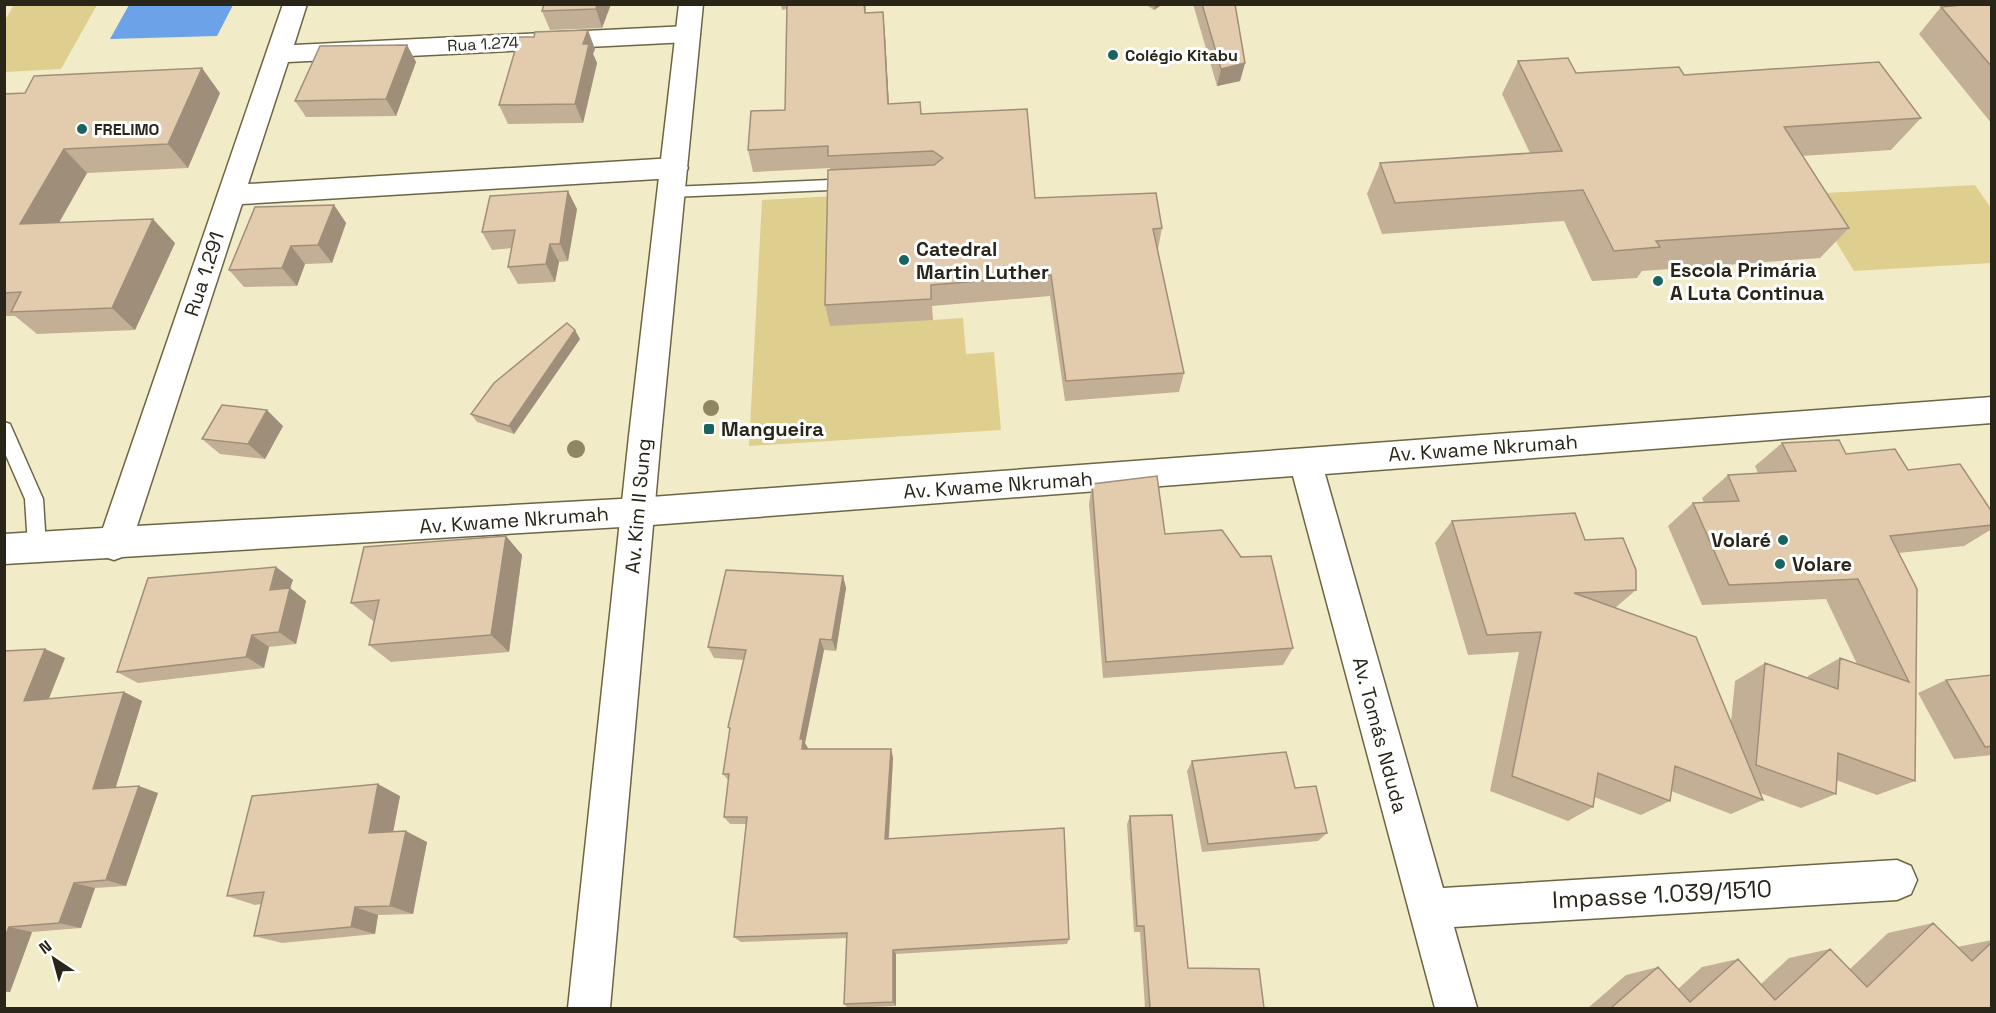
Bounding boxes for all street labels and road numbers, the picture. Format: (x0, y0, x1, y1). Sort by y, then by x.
street label: Rua 1.274 (447, 32, 519, 56)
street label: Rua 1.291 (178, 228, 230, 320)
street label: Av. Kwame Nkrumah (1387, 428, 1579, 468)
street label: Av. Kim II Sung (619, 437, 657, 575)
street label: Av. Kwame Nkrumah (902, 465, 1094, 505)
street label: Av. Kwame Nkrumah (418, 500, 610, 540)
street label: Av. Tomás Nduda (1347, 654, 1413, 816)
street label: Impasse 1.039/1510 (1551, 873, 1773, 915)

